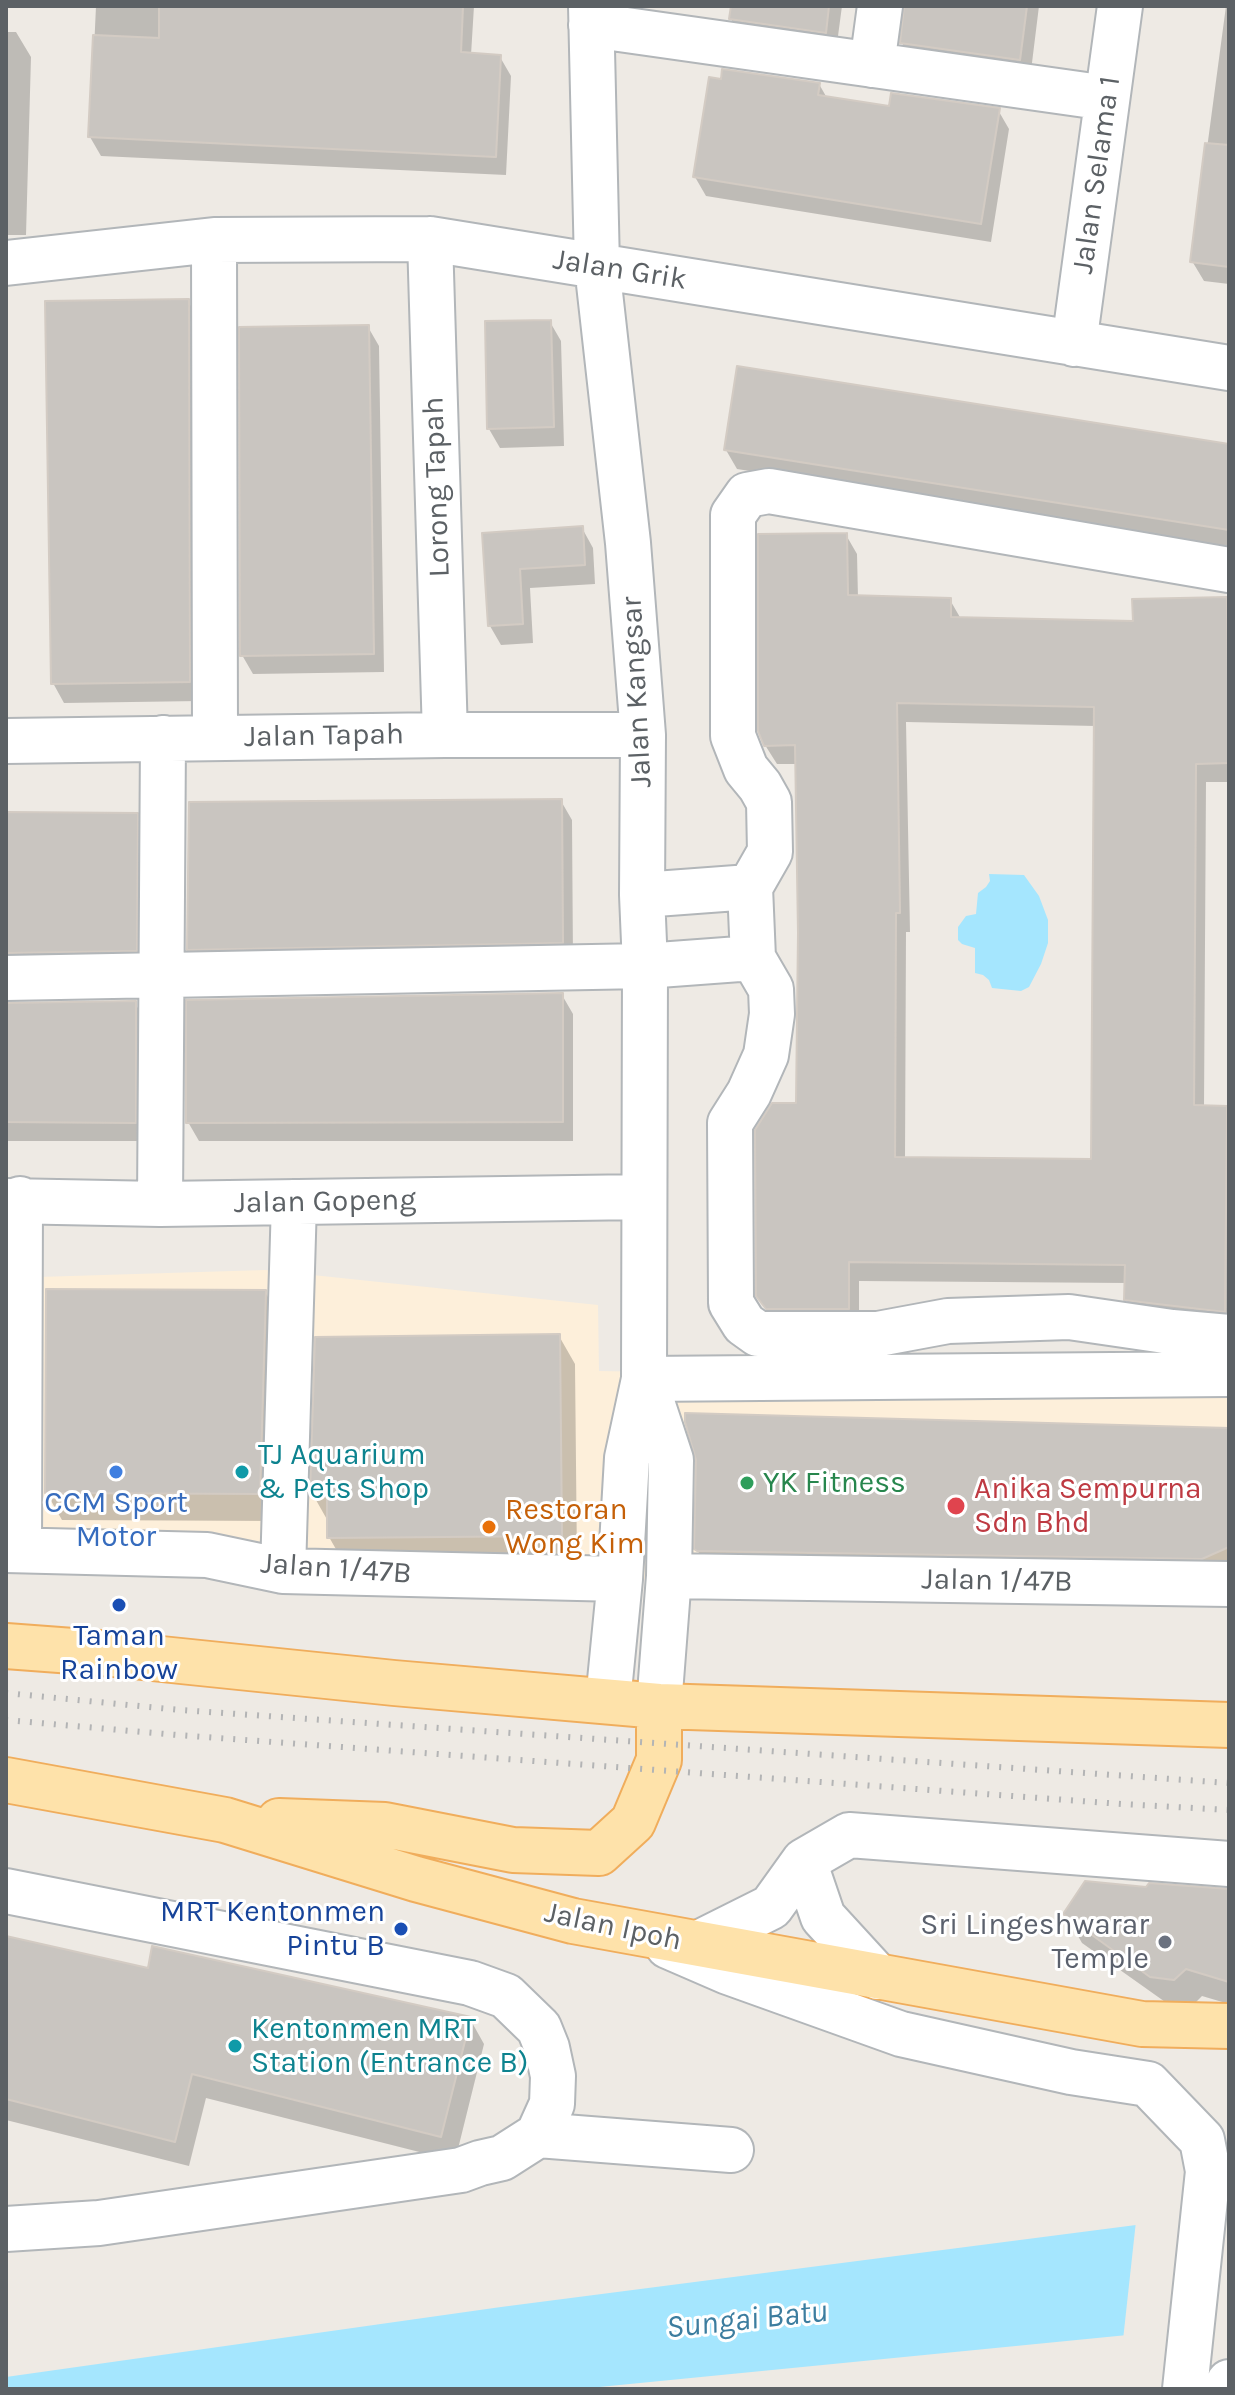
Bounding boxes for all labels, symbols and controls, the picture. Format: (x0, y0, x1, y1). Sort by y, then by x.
street label: Jalan Selama 1 (1065, 74, 1129, 276)
street label: Jalan Grik (551, 242, 689, 298)
street label: Lorong Tapah (416, 396, 458, 578)
street label: Jalan Kangsar (614, 595, 660, 789)
street label: Jalan Tapah (244, 717, 404, 755)
street label: Jalan Gopeng (233, 1182, 417, 1222)
place label: TJ Aquarium & Pets Shop (258, 1437, 429, 1508)
marker: CCM Sport Motor (107, 1463, 125, 1481)
marker: TJ Aquarium & Pets Shop (233, 1463, 251, 1481)
place label: YK Fitness (763, 1465, 906, 1501)
place label: Anika Sempurna Sdn Bhd (974, 1471, 1202, 1542)
marker: YK Fitness (738, 1474, 756, 1492)
place label: CCM Sport Motor (44, 1485, 188, 1556)
place label: Restoran Wong Kim (505, 1492, 645, 1562)
marker: Anika Sempurna Sdn Bhd (945, 1495, 967, 1517)
marker: Restoran Wong Kim (480, 1518, 498, 1536)
street label: Jalan 1/47B (259, 1546, 413, 1592)
street label: Jalan 1/47B (921, 1562, 1073, 1600)
marker: Taman Rainbow (110, 1596, 128, 1614)
place label: Taman Rainbow (60, 1618, 178, 1688)
place label: MRT Kentonmen Pintu B (160, 1894, 385, 1964)
street label: Jalan Ipoh (541, 1895, 685, 1959)
place label: Sri Lingeshwarar Temple (920, 1907, 1149, 1978)
marker: MRT Kentonmen Pintu B (392, 1920, 410, 1938)
marker: Sri Lingeshwarar Temple (1156, 1933, 1174, 1951)
place label: Kentonmen MRT Station (Entrance B) (251, 2011, 528, 2082)
marker: Kentonmen MRT Station (Entrance B) (226, 2037, 244, 2055)
water label: Sungai Batu (664, 2292, 830, 2348)

